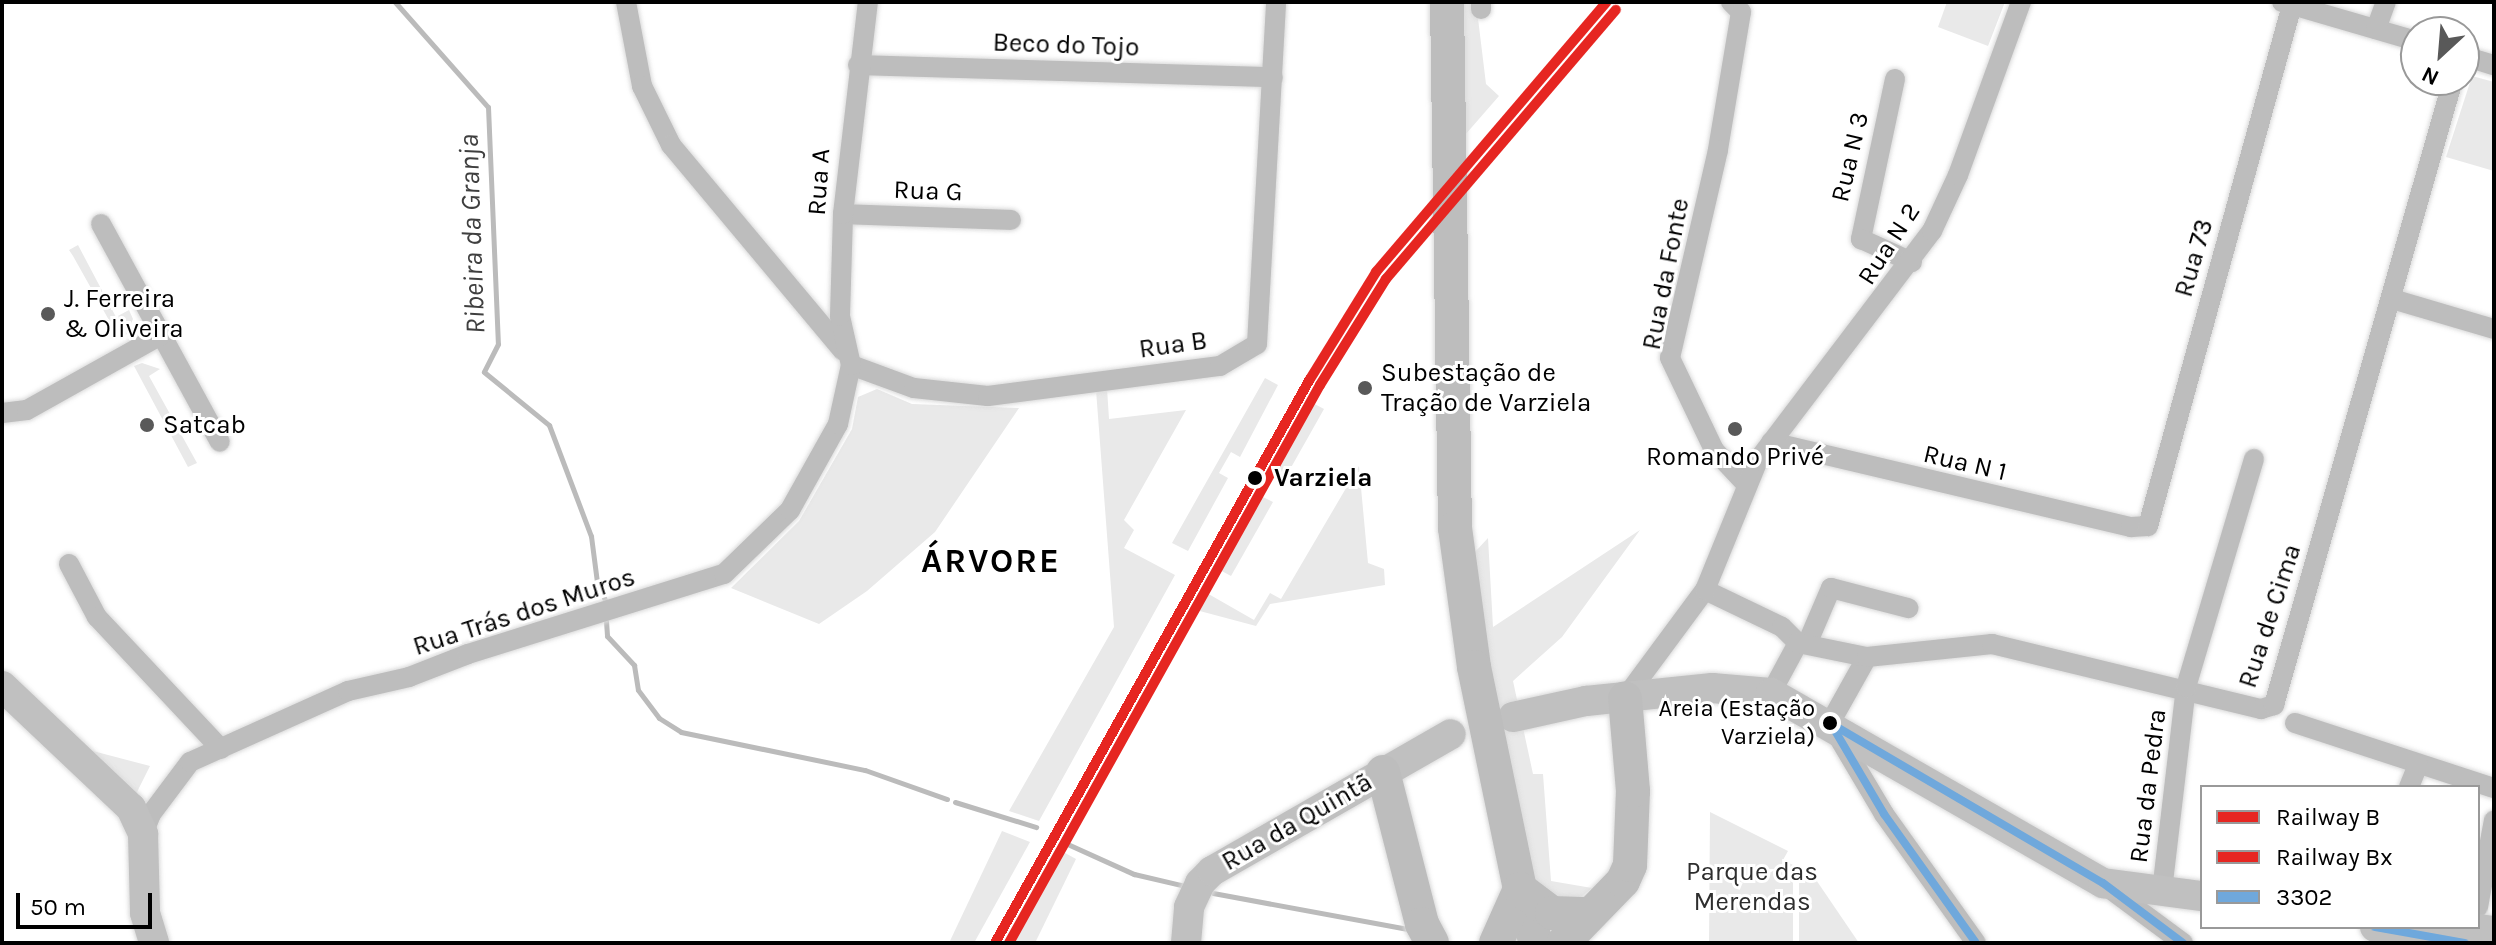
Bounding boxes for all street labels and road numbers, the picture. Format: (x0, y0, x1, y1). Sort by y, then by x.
street label: Beco do Tojo (992, 27, 1140, 63)
street label: Rua N 3 (1825, 109, 1875, 205)
street label: Rua A (801, 147, 837, 217)
street label: Rua G (893, 174, 963, 208)
street label: Rua da Fonte (1636, 195, 1696, 353)
street label: Rua N 2 (1851, 197, 1927, 291)
street label: Rua 73 (2168, 215, 2220, 301)
street label: Rua B (1137, 325, 1209, 365)
street label: Rua N 1 (1920, 438, 2010, 488)
street label: Rua de Cima (2232, 540, 2308, 692)
street label: Rua Trás dos Muros (409, 561, 639, 663)
street label: Rua da Pedra (2123, 707, 2173, 865)
street label: Rua da Quintã (1216, 766, 1378, 878)

